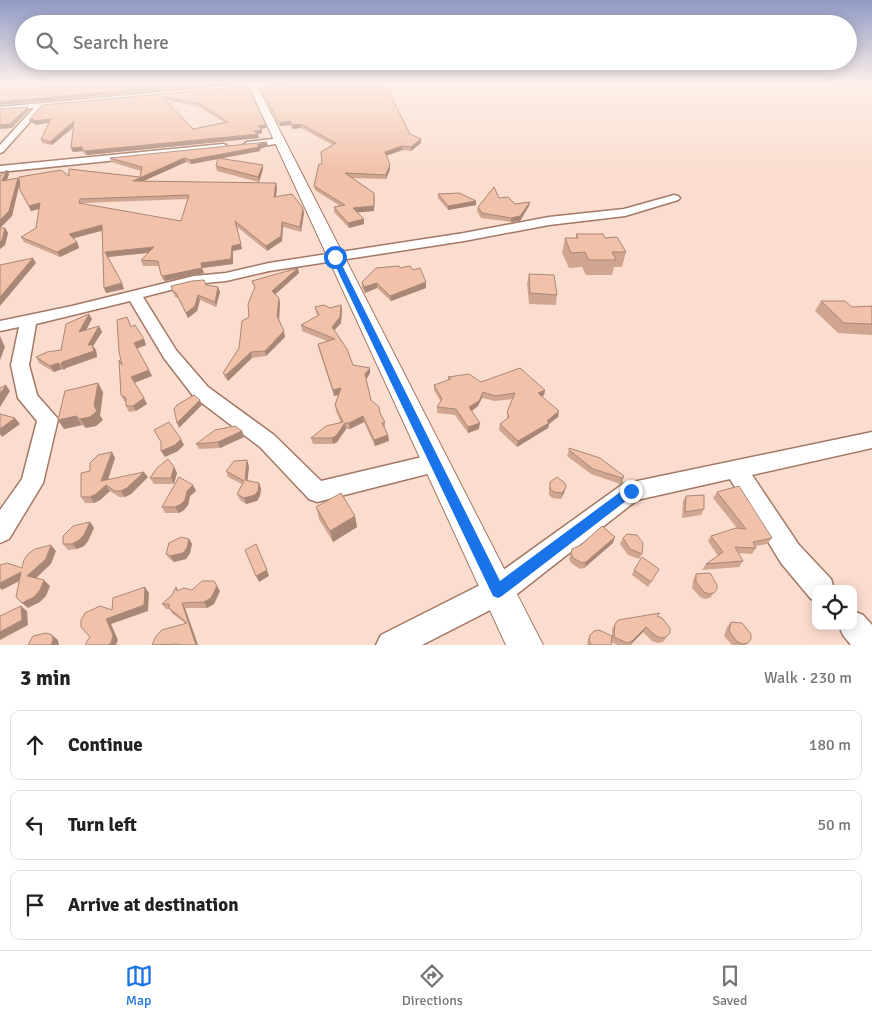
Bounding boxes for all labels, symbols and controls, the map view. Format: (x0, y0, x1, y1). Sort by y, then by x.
search box (15, 15, 857, 70)
icon: search (33, 29, 61, 57)
text: Search here (73, 31, 169, 55)
route start (324, 246, 347, 269)
route end (620, 480, 643, 503)
map controls (812, 585, 857, 630)
button: locate (812, 585, 857, 630)
text: 3 min (20, 665, 71, 691)
text: Walk · 230 m (764, 668, 852, 688)
icon: ahead (21, 731, 49, 759)
text: Continue (68, 733, 143, 757)
text: 180 m (809, 735, 851, 755)
icon: left (21, 811, 49, 839)
text: Turn left (68, 813, 137, 837)
text: 50 m (817, 815, 851, 835)
icon: arrive (21, 891, 49, 919)
text: Arrive at destination (68, 893, 239, 917)
tab: Map (125, 962, 153, 1009)
tab: Directions (402, 962, 463, 1009)
tab: Saved (712, 962, 747, 1009)

